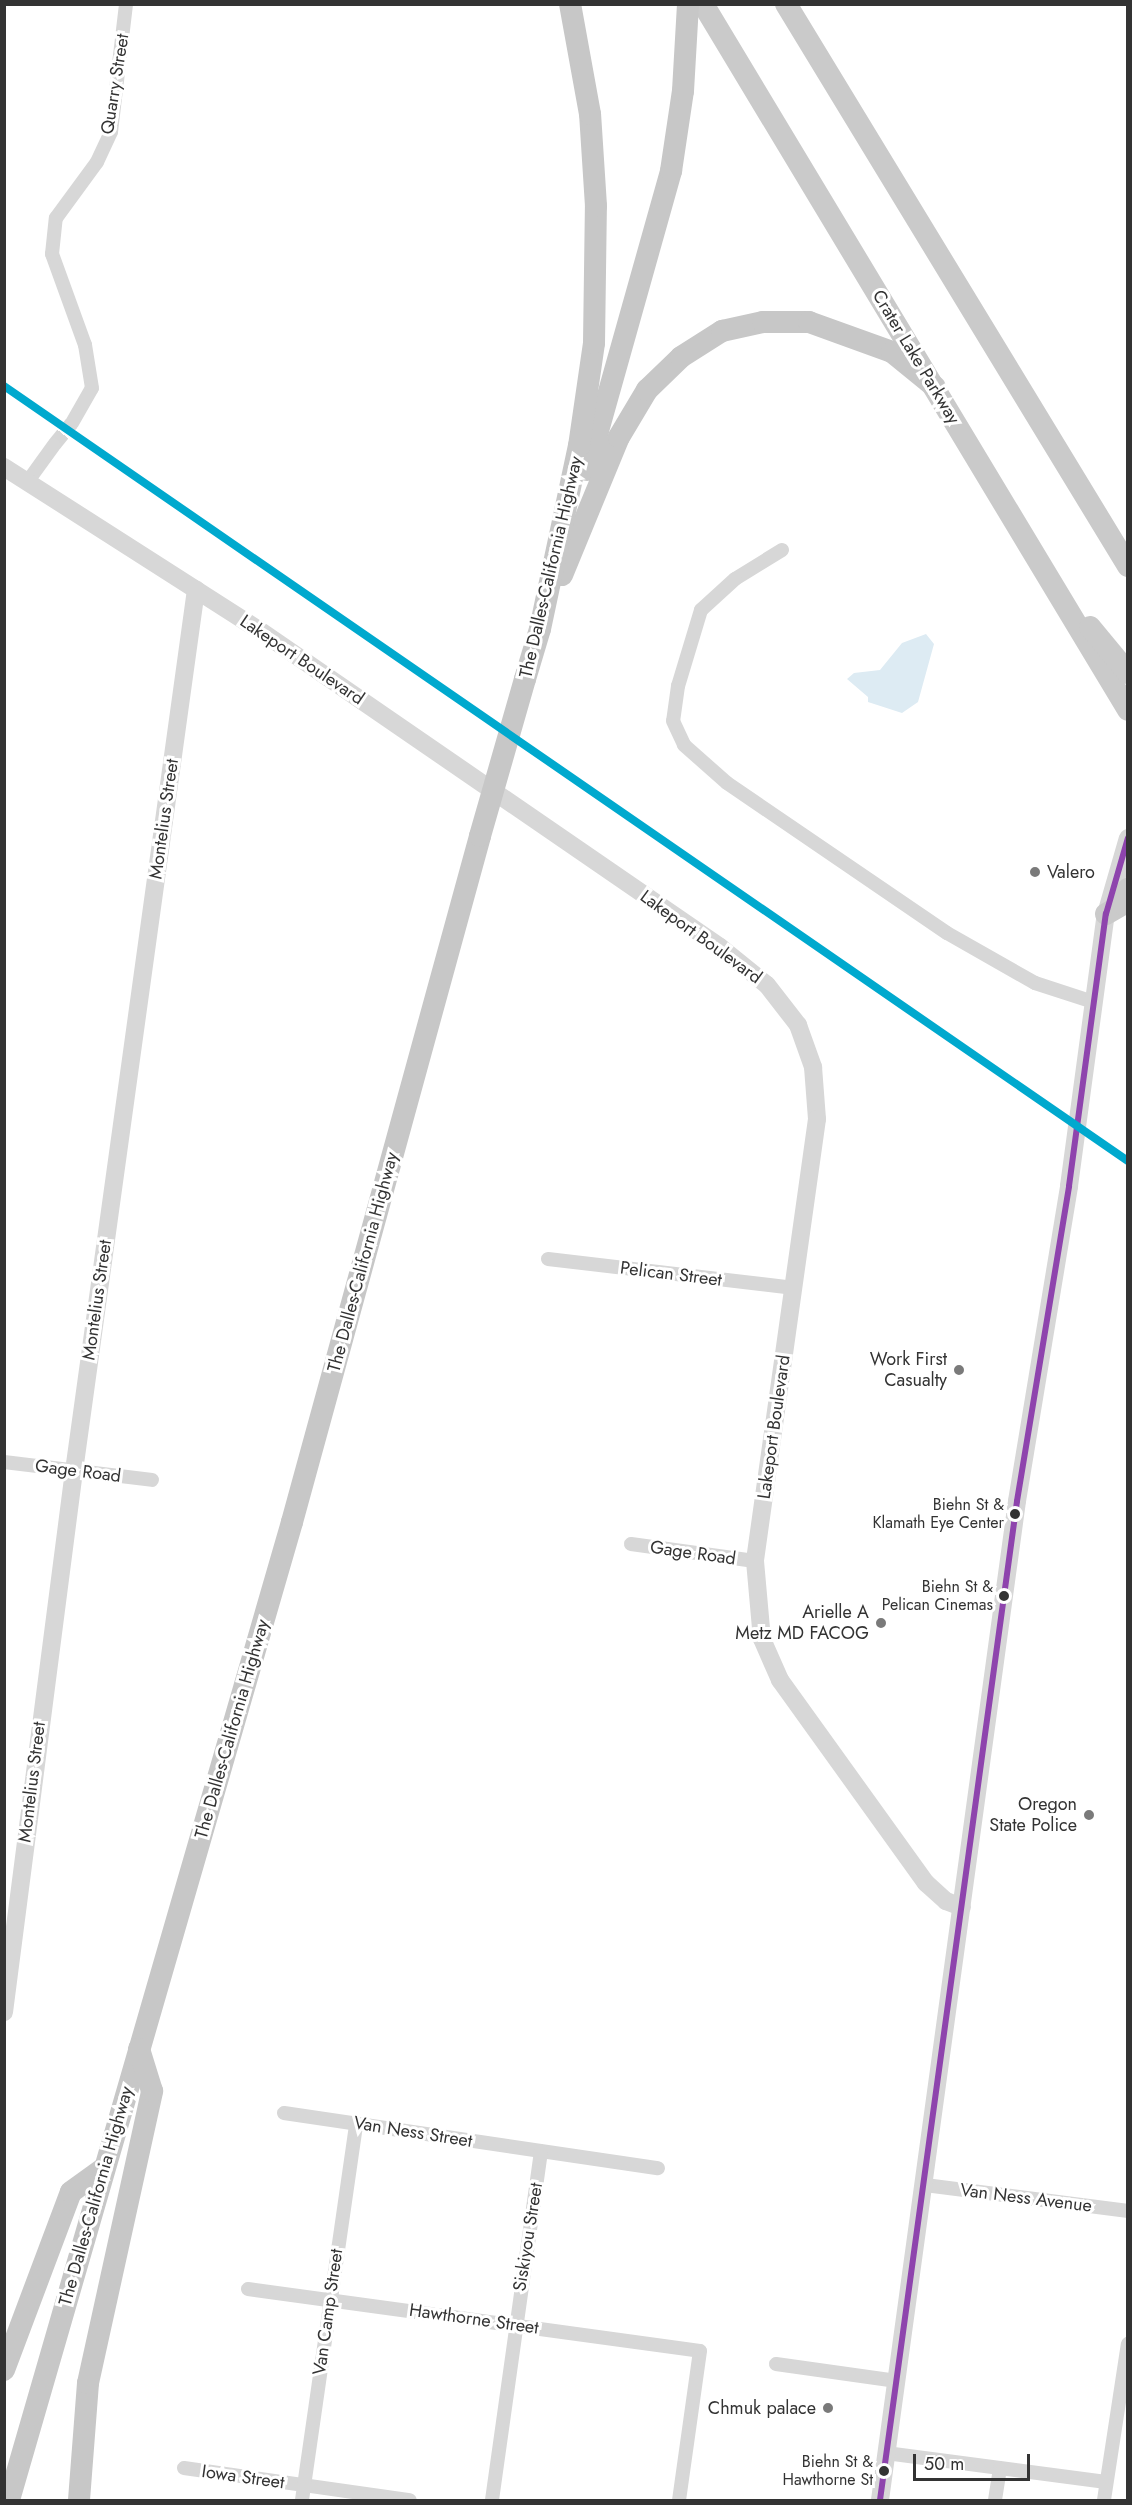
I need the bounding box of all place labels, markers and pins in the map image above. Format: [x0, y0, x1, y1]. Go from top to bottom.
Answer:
place label: Valero [1047, 861, 1095, 883]
marker: Valero [1028, 865, 1042, 879]
place label: Work First Casualty [870, 1349, 947, 1392]
marker: Work First Casualty [952, 1363, 966, 1377]
place label: Biehn St & Klamath Eye Center [873, 1495, 1004, 1533]
marker: Biehn St & Klamath Eye Center [1009, 1508, 1021, 1520]
place label: Biehn St & Pelican Cinemas [882, 1577, 993, 1615]
marker: Biehn St & Pelican Cinemas [998, 1590, 1010, 1602]
place label: Arielle A Metz MD FACOG [735, 1602, 869, 1644]
marker: Arielle A Metz MD FACOG [874, 1616, 888, 1630]
place label: Oregon State Police [989, 1794, 1077, 1836]
marker: Oregon State Police [1082, 1808, 1096, 1822]
place label: Chmuk palace [708, 2397, 816, 2419]
marker: Chmuk palace [821, 2401, 835, 2415]
place label: Biehn St & Hawthorne St [783, 2452, 873, 2490]
marker: Biehn St & Hawthorne St [878, 2465, 890, 2477]

